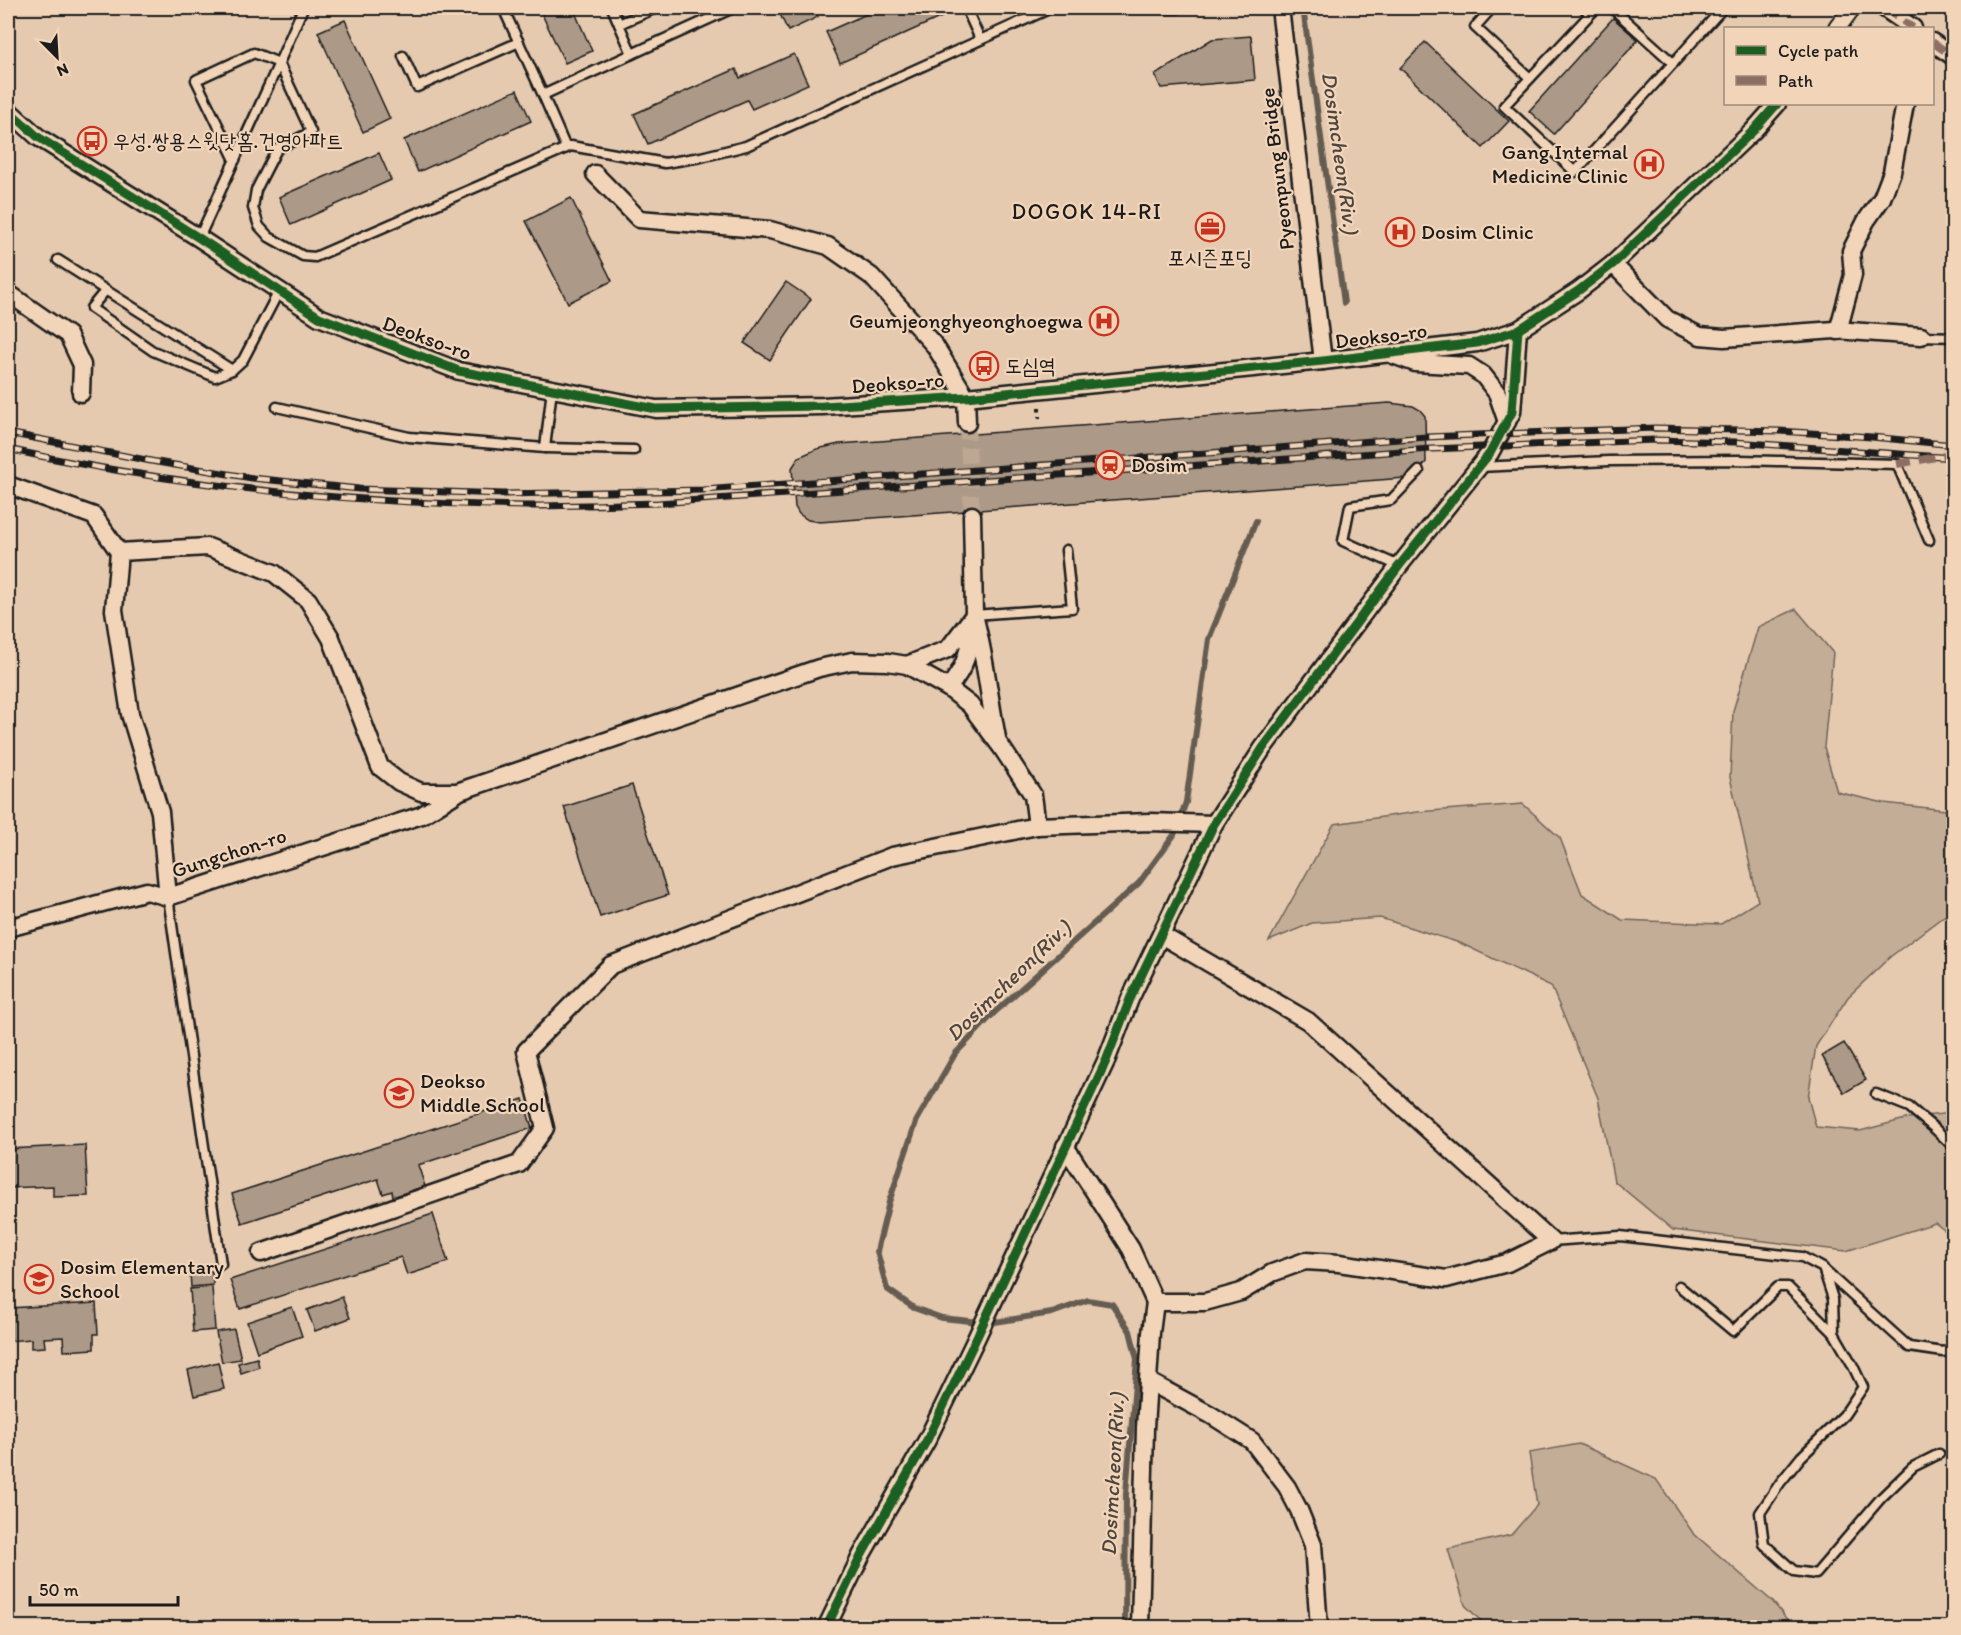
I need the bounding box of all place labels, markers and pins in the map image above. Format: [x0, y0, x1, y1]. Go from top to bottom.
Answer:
bus stop icon: 우성.쌍용스윗닷홈.건영아파트 [76, 125, 108, 157]
place label: 우성.쌍용스윗닷홈.건영아파트 [113, 128, 343, 153]
place label: Gang Internal Medicine Clinic [1492, 139, 1628, 188]
hospital icon: Gang Internal Medicine Clinic [1633, 148, 1665, 180]
office icon: 포시즌포딩 [1194, 211, 1226, 243]
hospital icon: Dosim Clinic [1384, 216, 1416, 248]
place label: Dosim Clinic [1421, 219, 1534, 244]
place label: 포시즌포딩 [1168, 245, 1252, 270]
hospital icon: Geumjeonghyeonghoegwa [1088, 305, 1120, 337]
place label: Geumjeonghyeonghoegwa [849, 308, 1083, 333]
bus stop icon: 도심역 [968, 350, 1000, 382]
place label: 도심역 [1005, 353, 1056, 378]
station icon: Dosim [1094, 449, 1126, 481]
place label: Dosim [1131, 452, 1187, 477]
place label: Deokso Middle School [420, 1068, 545, 1117]
school or university icon: Deokso Middle School [383, 1077, 415, 1109]
place label: Dosim Elementary School [60, 1254, 224, 1303]
school or university icon: Dosim Elementary School [23, 1263, 55, 1295]

